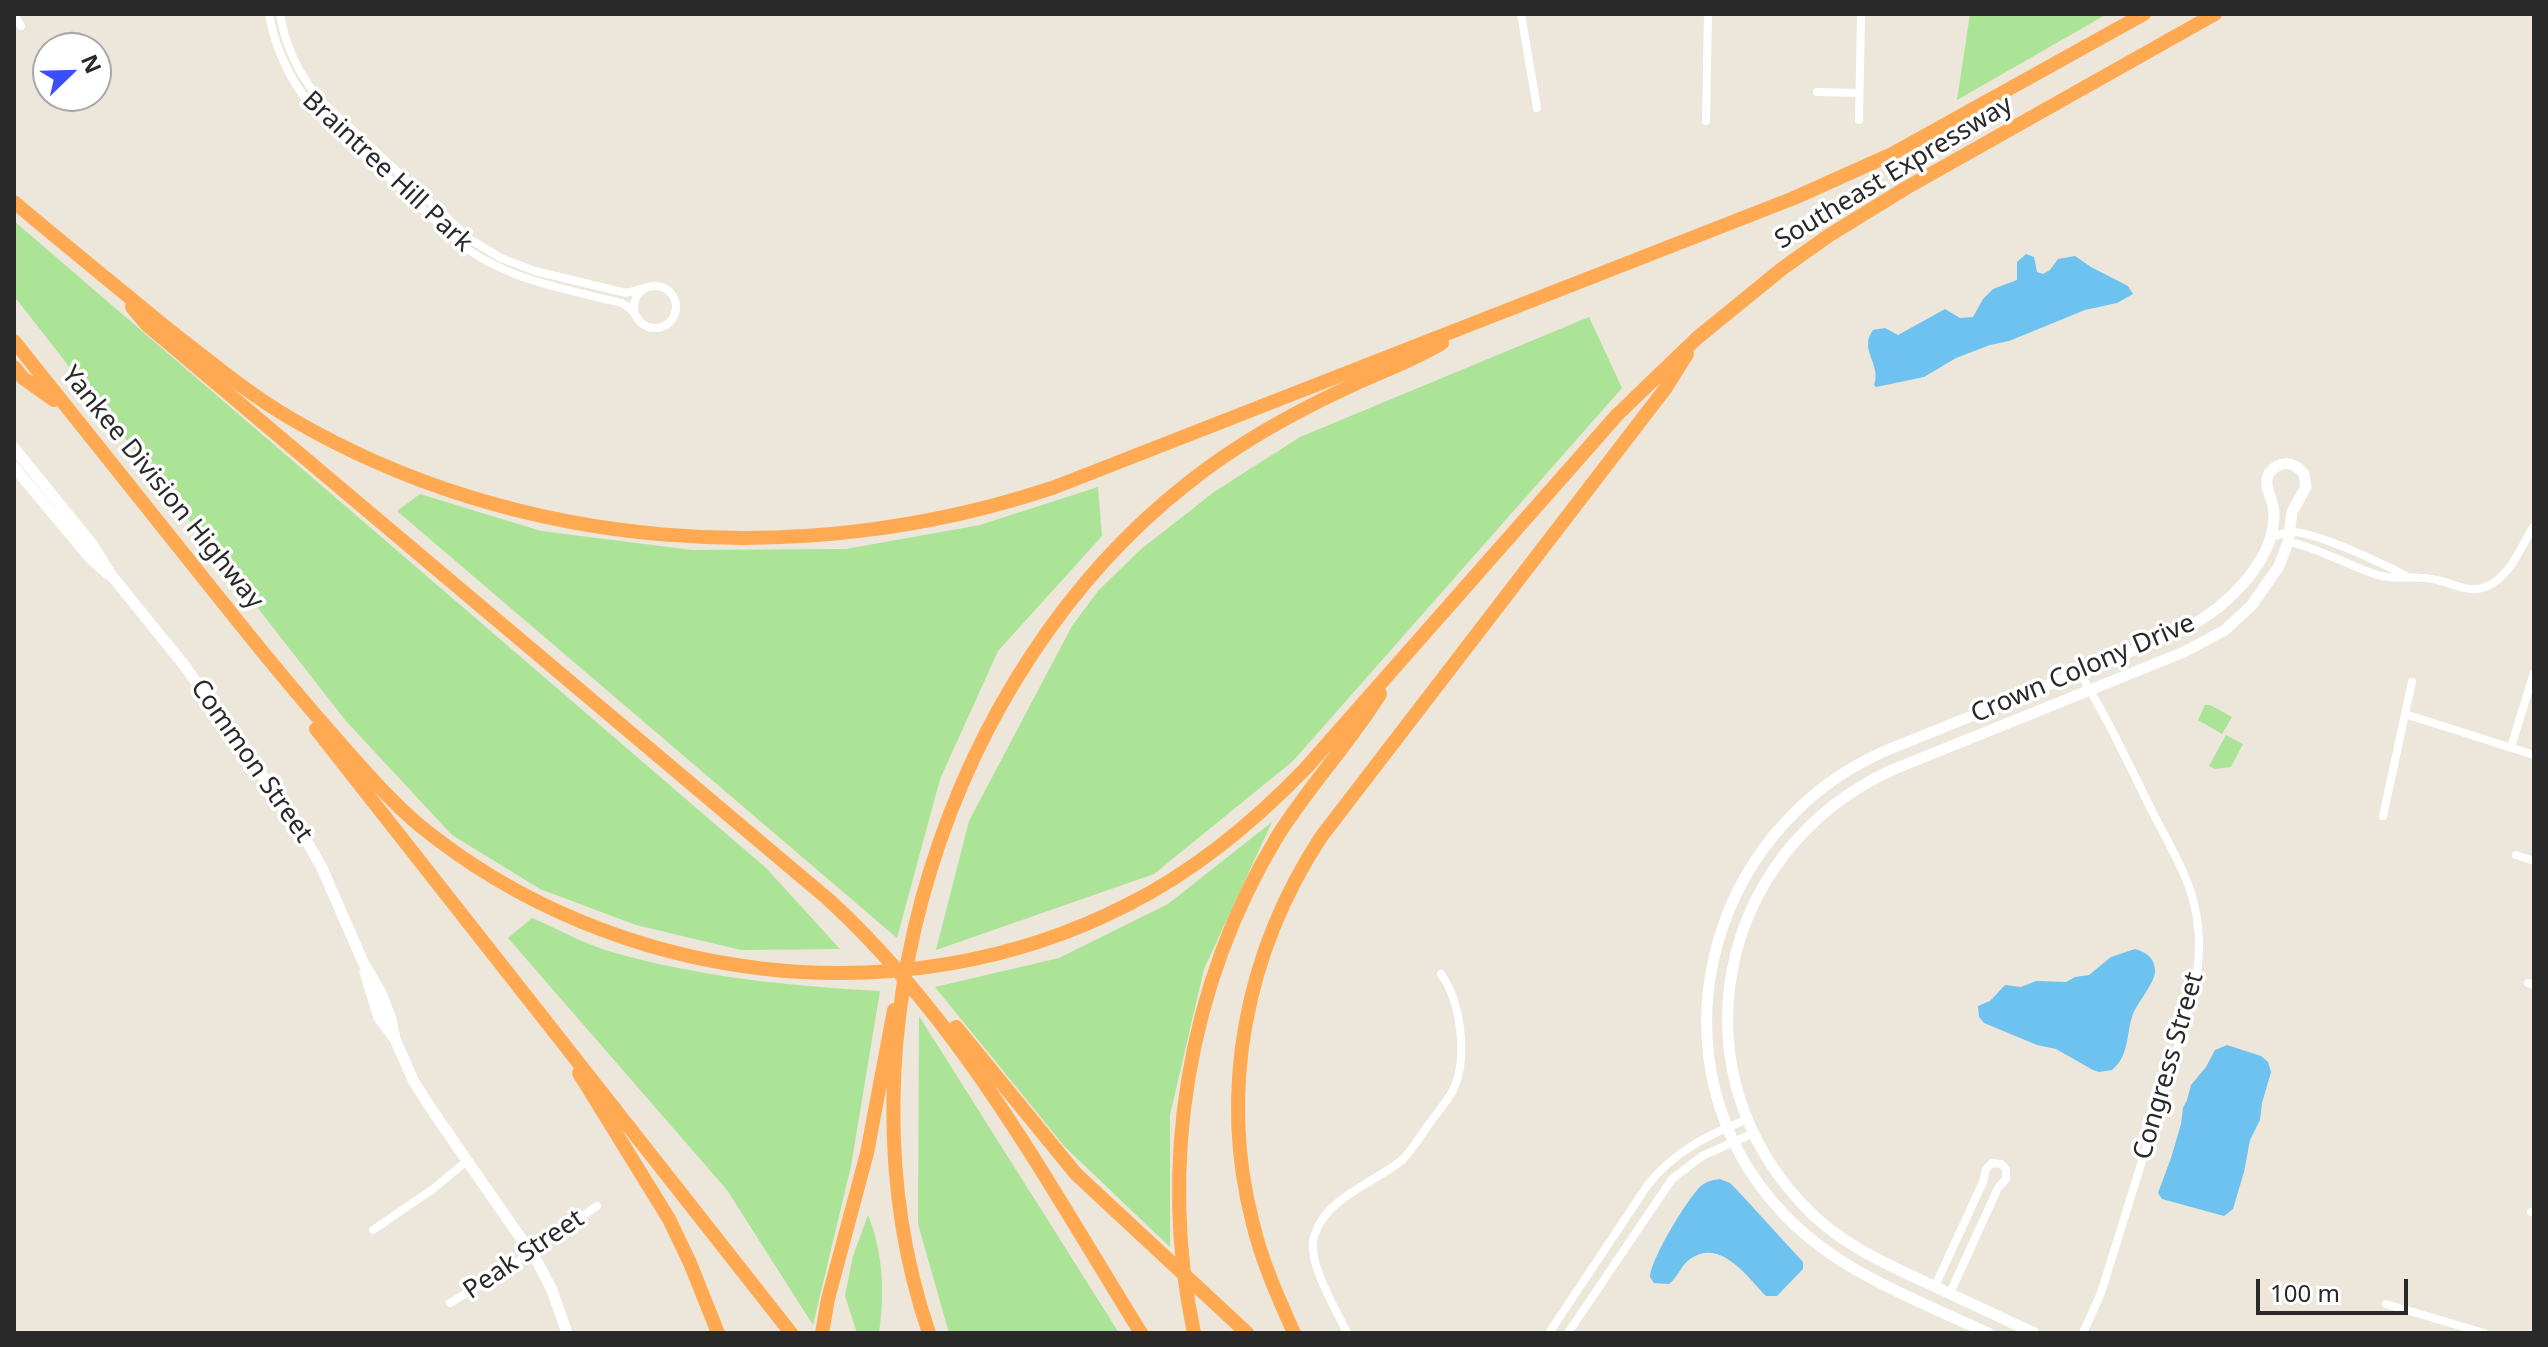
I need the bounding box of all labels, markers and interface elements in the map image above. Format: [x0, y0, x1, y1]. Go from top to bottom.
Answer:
north arrow [32, 32, 112, 112]
text: N [75, 49, 110, 77]
street label: Braintree Hill Park [295, 85, 479, 259]
street label: Southeast Expressway [1770, 90, 2018, 256]
street label: Yankee Division Highway [54, 360, 270, 616]
street label: Crown Colony Drive [1966, 608, 2200, 730]
street label: Common Street [183, 673, 319, 849]
street label: Congress Street [2127, 969, 2211, 1163]
street label: Peak Street [458, 1203, 590, 1307]
scale bar [2260, 1263, 2412, 1313]
text: 100 m [2270, 1276, 2340, 1309]

